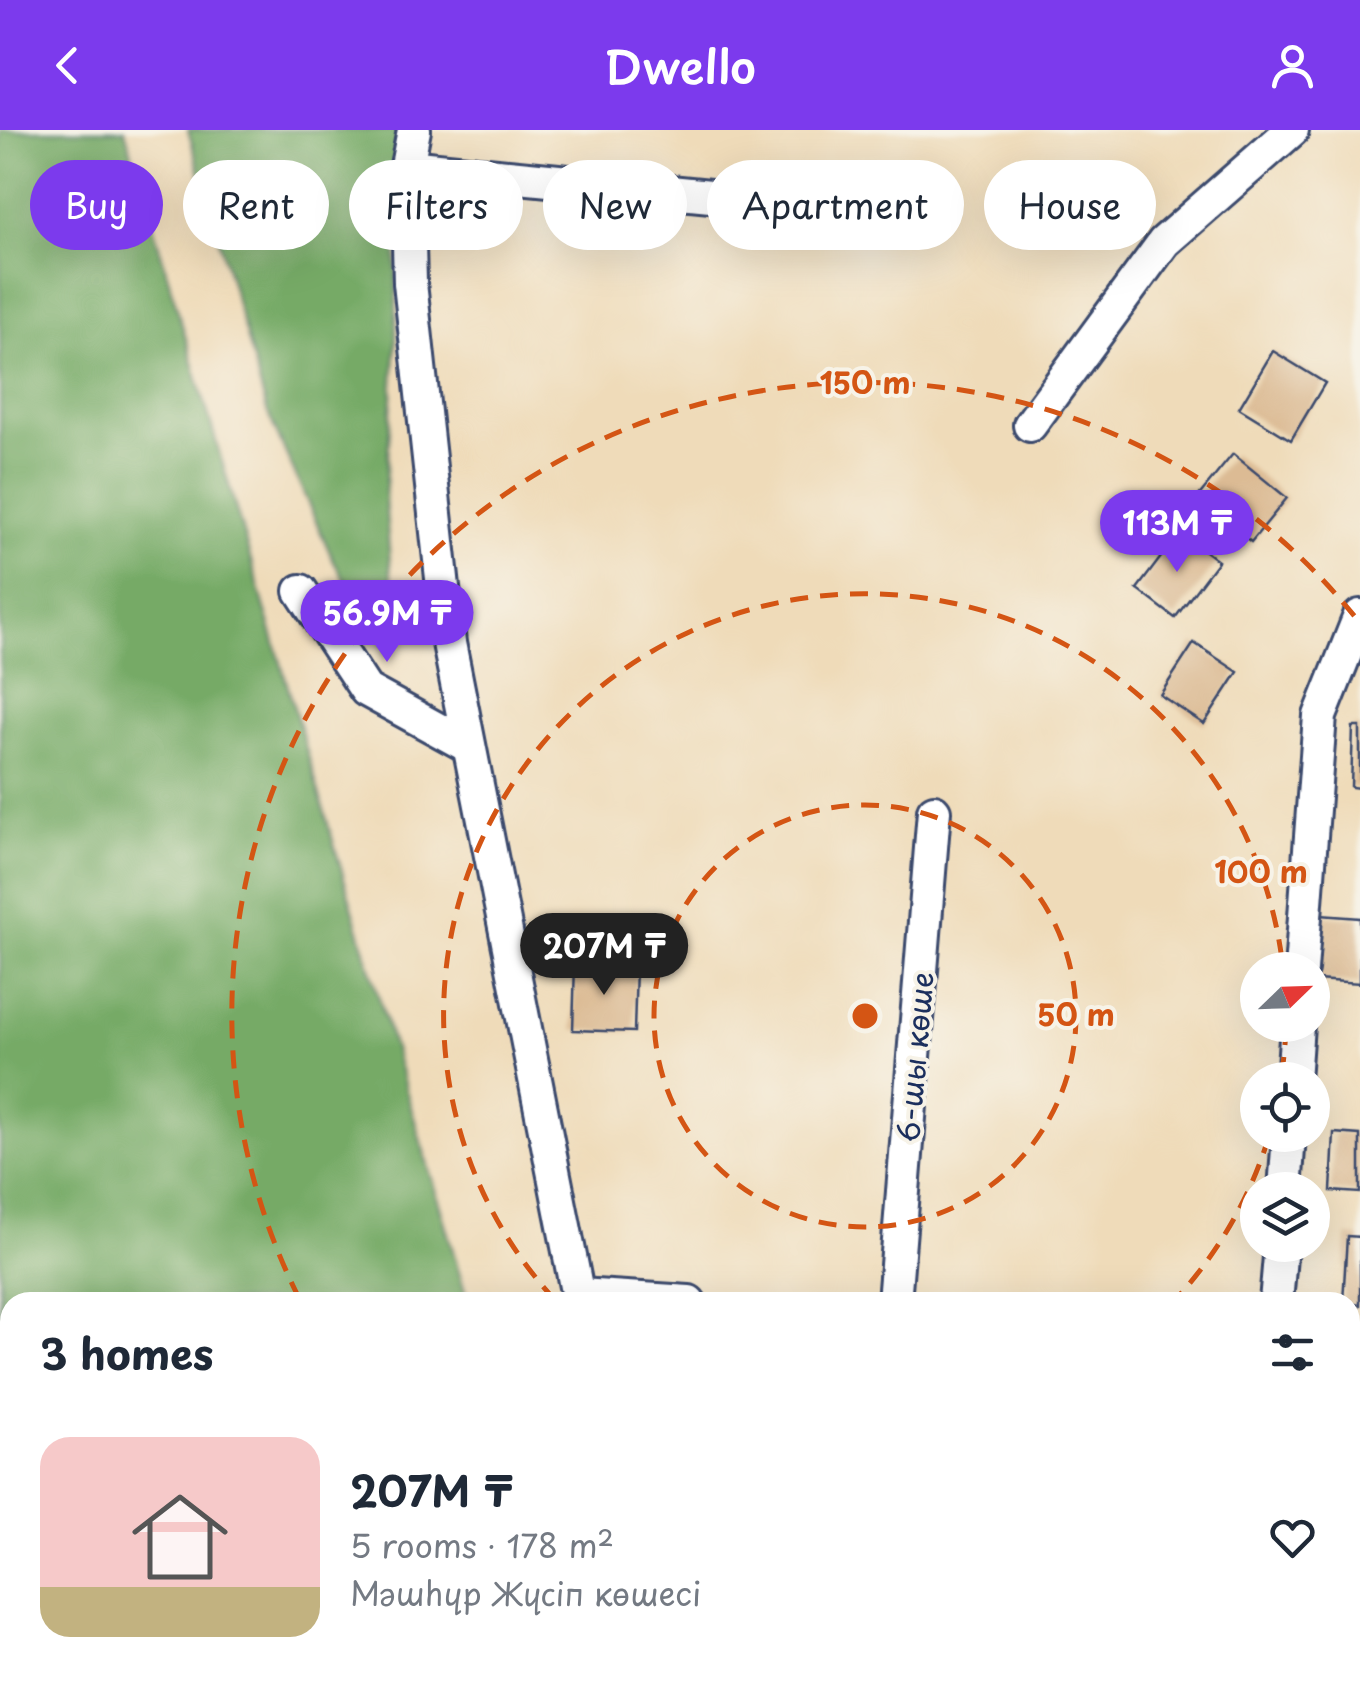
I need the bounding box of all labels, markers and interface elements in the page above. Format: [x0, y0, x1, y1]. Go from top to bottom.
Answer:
text: Dwello [604, 31, 756, 99]
icon: back [40, 38, 95, 93]
icon: person [1265, 38, 1320, 93]
chip: Buy [30, 160, 163, 250]
chip: Rent [183, 160, 329, 250]
chip: Filters [349, 160, 523, 250]
chip: New [543, 160, 687, 250]
chip: Apartment [707, 160, 964, 250]
chip: House [984, 160, 1156, 250]
text: 150 m [820, 359, 910, 404]
pin: 113M ₸ [1096, 490, 1258, 575]
text: 113M ₸ [1122, 498, 1232, 546]
pin: 56.9M ₸ [295, 580, 479, 665]
text: 56.9M ₸ [323, 588, 452, 636]
text: 100 m [1214, 848, 1308, 893]
pin: 207M ₸ [523, 913, 685, 998]
text: 207M ₸ [542, 921, 666, 969]
north arrow [1240, 952, 1330, 1042]
map controls [1240, 952, 1330, 1262]
street label: 6-шы көше [884, 970, 944, 1144]
text: 50 m [1037, 991, 1115, 1036]
centre of rings [847, 998, 883, 1034]
button: locate [1240, 1062, 1330, 1152]
button: layers [1240, 1172, 1330, 1262]
text: 3 homes [40, 1321, 213, 1384]
icon: filters [1265, 1325, 1320, 1380]
text: 207M ₸ [350, 1458, 512, 1521]
icon: home [120, 1477, 240, 1597]
icon: heart [1265, 1510, 1320, 1565]
text: 5 rooms · 178 m² [350, 1521, 614, 1569]
text: Мәшhүр Жүсіп көшесі [350, 1569, 701, 1617]

